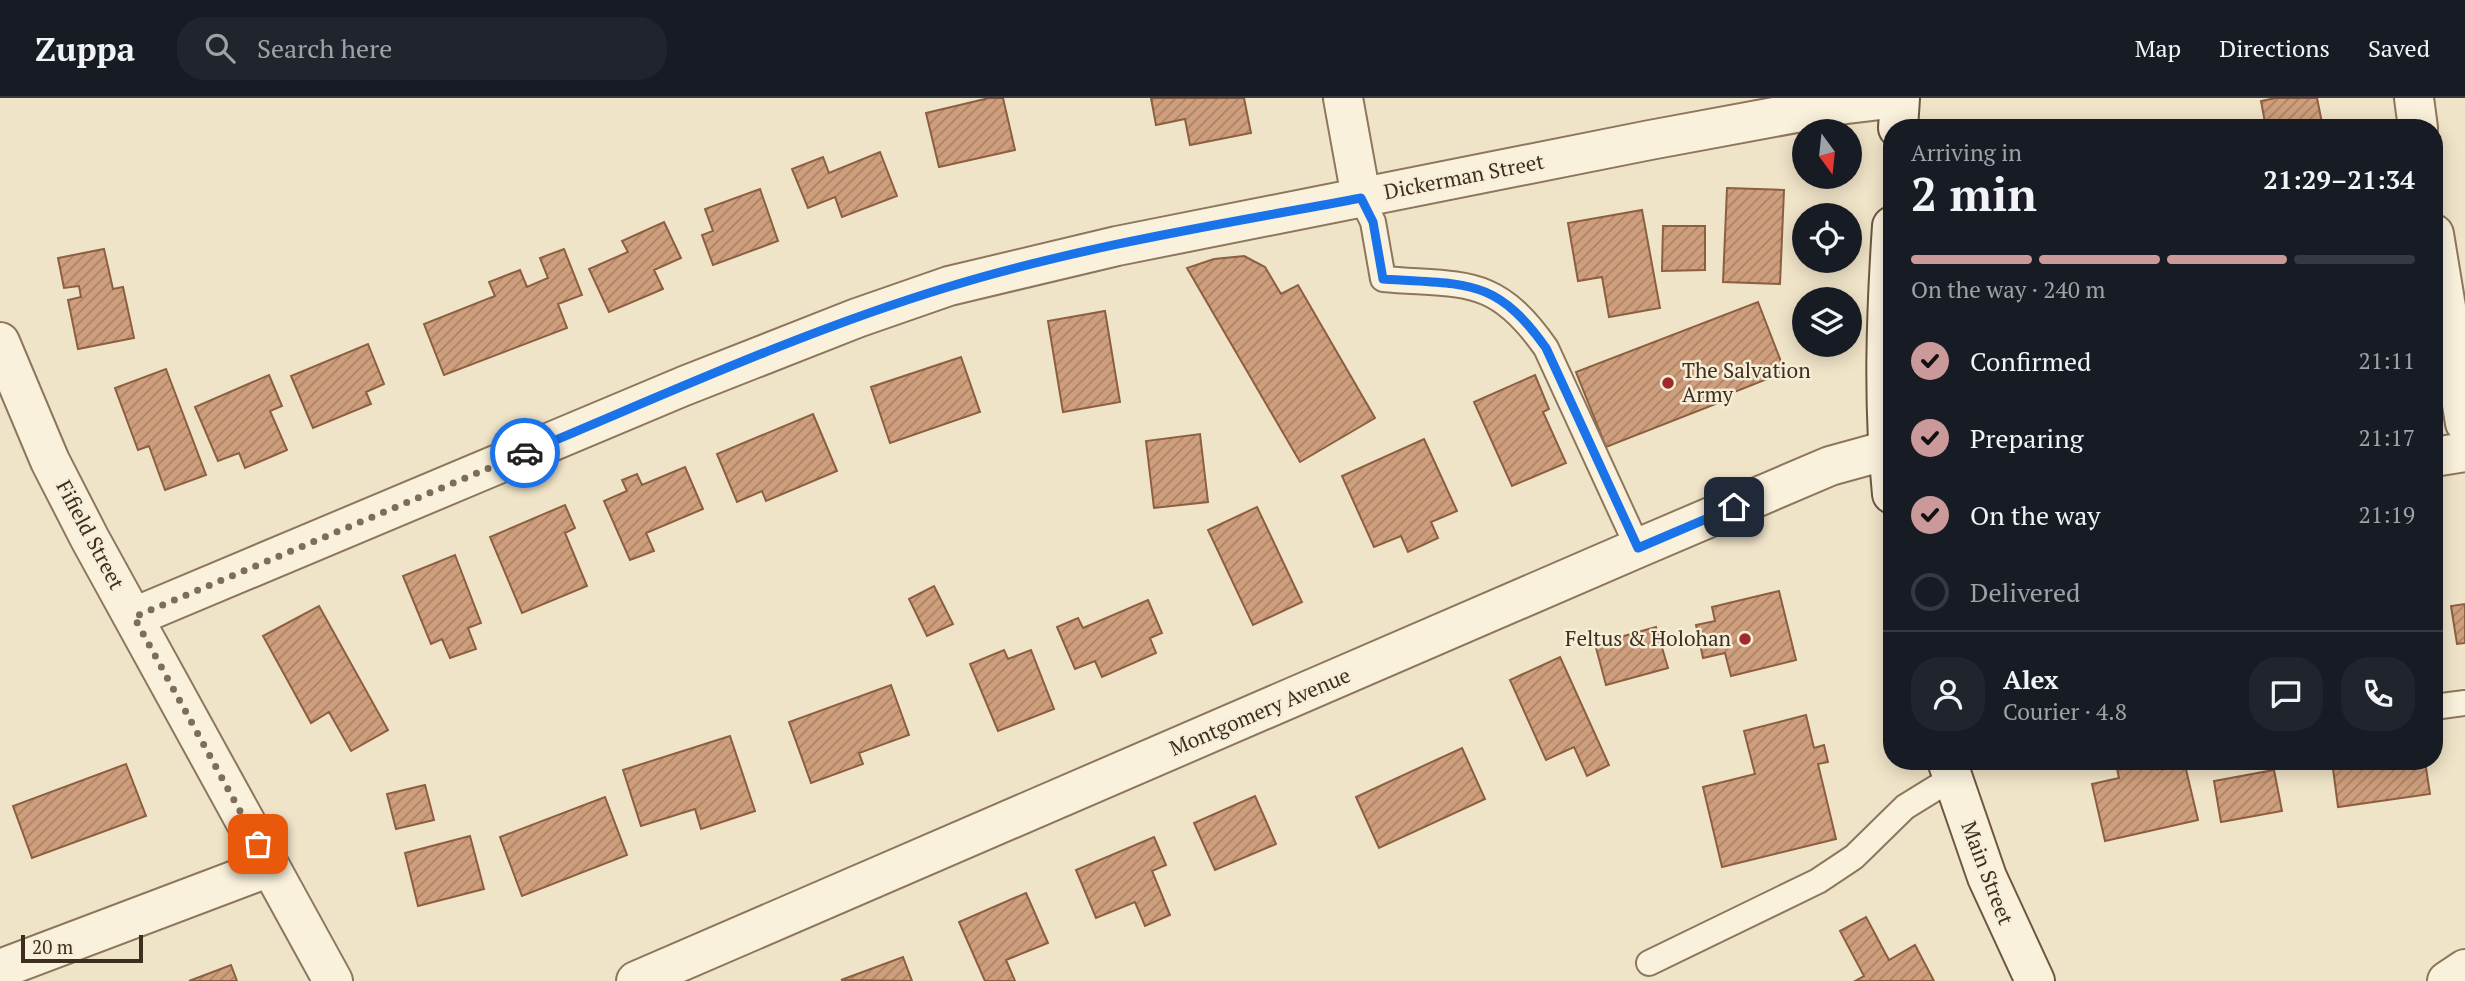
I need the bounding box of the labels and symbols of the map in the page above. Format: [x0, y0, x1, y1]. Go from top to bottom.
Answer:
north arrow [1792, 119, 1862, 189]
street label: Dickerman Street [1381, 147, 1546, 205]
place label: The Salvation Army [1682, 356, 1811, 408]
marker: The Salvation Army [1660, 375, 1676, 391]
courier [490, 418, 560, 488]
street label: Fifield Street [50, 475, 132, 594]
pin [1704, 477, 1764, 537]
place label: Feltus & Holohan [1565, 624, 1732, 652]
marker: Feltus & Holohan [1737, 631, 1753, 647]
street label: Montgomery Avenue [1165, 660, 1354, 762]
pin [228, 814, 288, 874]
street label: Main Street [1955, 817, 2021, 929]
scale bar [21, 932, 144, 964]

